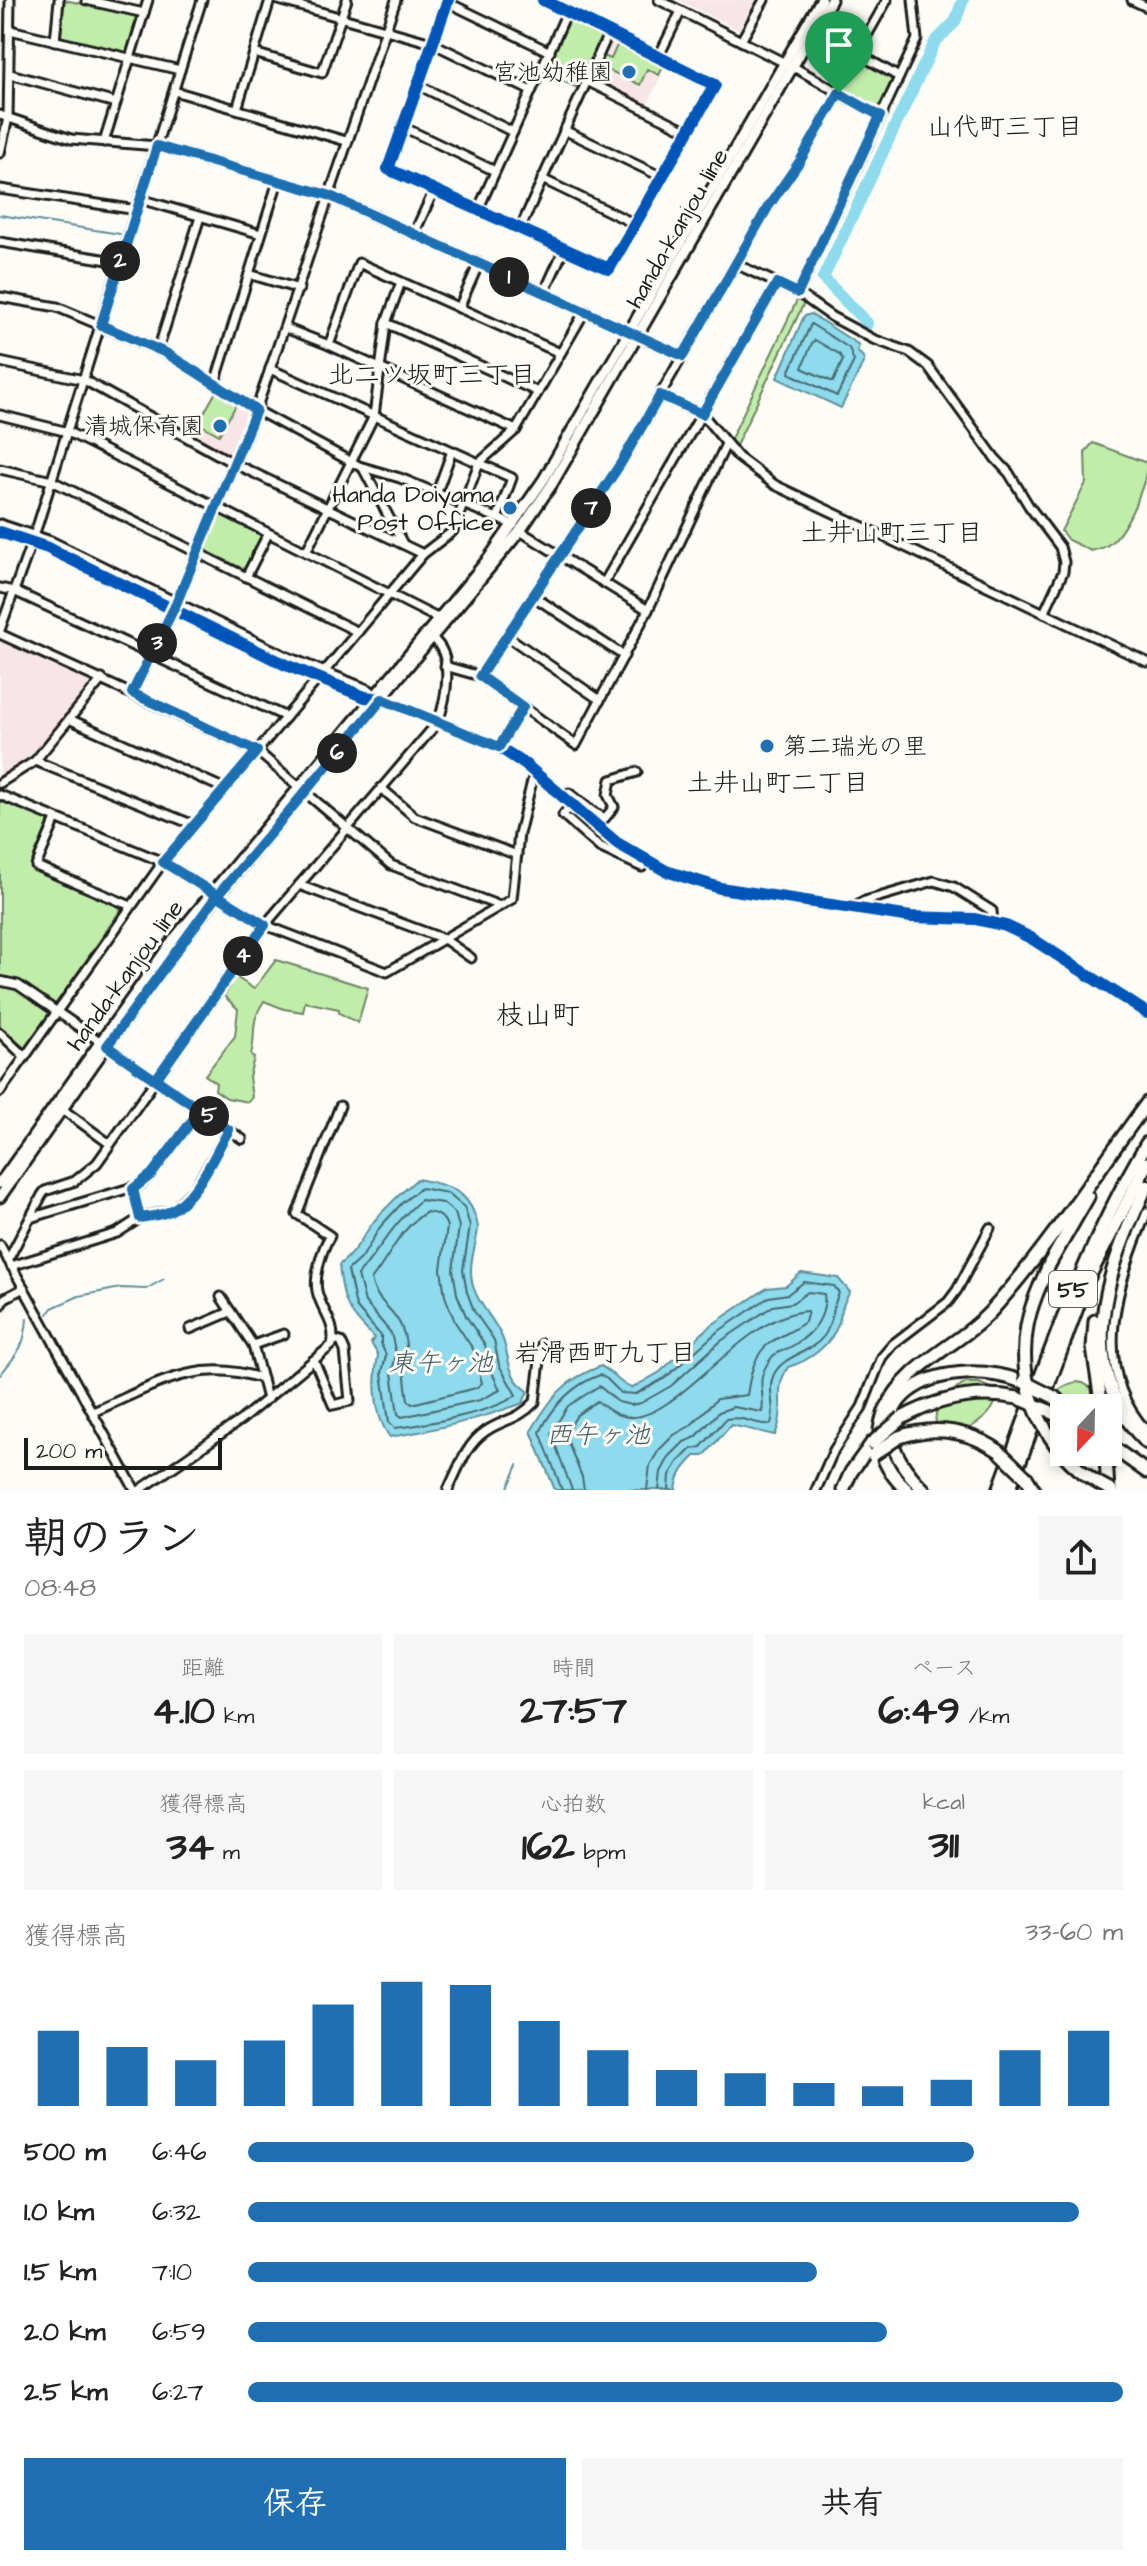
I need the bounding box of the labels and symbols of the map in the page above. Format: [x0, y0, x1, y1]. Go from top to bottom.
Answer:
pin [805, 11, 873, 93]
place label: 宮池幼稚園 [493, 56, 613, 90]
marker: 宮池幼稚園 [620, 63, 638, 81]
district label: 山代町三丁目 [927, 109, 1083, 145]
street label: handa-kanjou line [618, 142, 737, 314]
pin: 2 [100, 241, 140, 281]
pin: 1 [489, 257, 529, 297]
district label: 北二ツ坂町三丁目 [328, 357, 536, 393]
place label: 清城保育園 [84, 410, 204, 444]
marker: 清城保育園 [211, 417, 229, 435]
place label: Handa Doiyama Post Office [332, 478, 494, 540]
pin: 7 [571, 488, 611, 528]
marker: Handa Doiyama Post Office [501, 499, 519, 517]
district label: 土井山町三丁目 [801, 515, 983, 551]
pin: 3 [137, 623, 177, 663]
place label: 第二瑞光の里 [783, 730, 927, 764]
pin: 6 [317, 733, 357, 773]
marker: 第二瑞光の里 [758, 737, 776, 755]
district label: 土井山町二丁目 [687, 765, 869, 801]
street label: handa-kanjou line [59, 893, 192, 1058]
pin: 4 [223, 936, 263, 976]
district label: 枝山町 [496, 996, 580, 1035]
pin: 5 [189, 1096, 229, 1136]
road number: 55 [1049, 1271, 1097, 1307]
district label: 岩滑西町九丁目 [514, 1335, 696, 1371]
water label: 東午ヶ池 [389, 1345, 494, 1381]
north arrow [1050, 1394, 1122, 1466]
water label: 西午ヶ池 [546, 1417, 651, 1453]
scale bar [24, 1434, 222, 1470]

